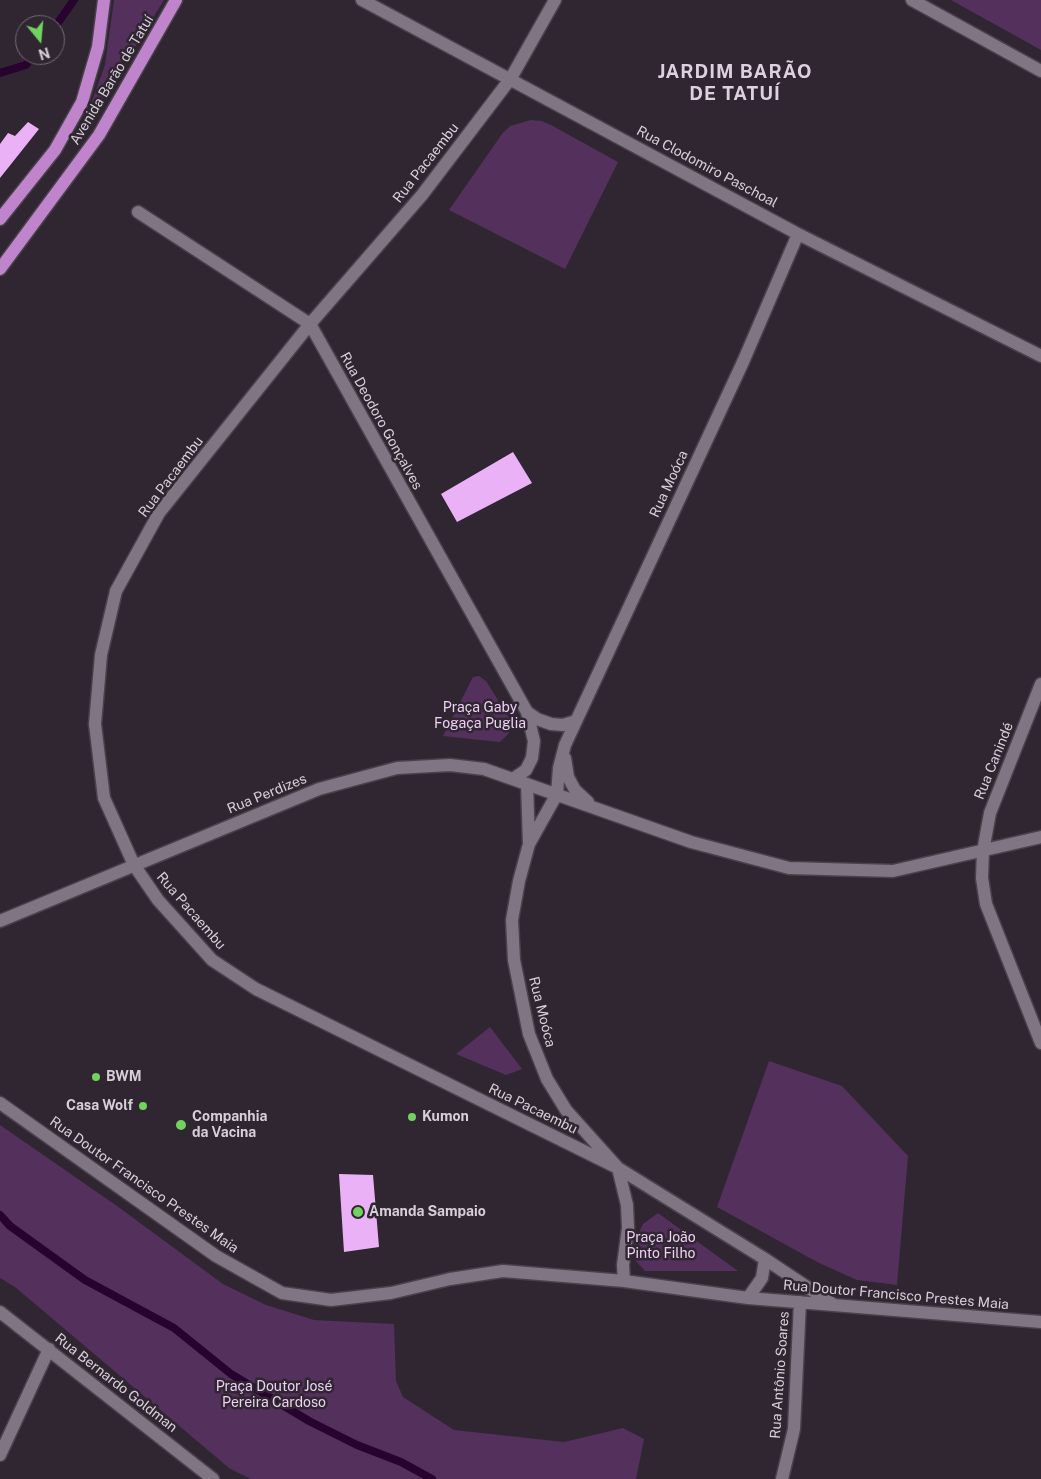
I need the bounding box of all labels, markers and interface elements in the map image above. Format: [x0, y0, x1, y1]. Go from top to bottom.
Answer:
street label: Avenida Barão de Tatuí [67, 12, 157, 148]
north arrow [15, 15, 65, 65]
text: N [37, 44, 52, 63]
district label: JARDIM BARÃO DE TATUÍ [656, 61, 814, 105]
street label: Rua Pacaembu [390, 120, 462, 206]
street label: Rua Clodomiro Paschoal [633, 123, 781, 211]
street label: Rua Deodoro Gonçalves [336, 349, 426, 493]
street label: Rua Pacaembu [135, 433, 207, 521]
street label: Rua Moóca [646, 448, 692, 520]
park label: Praça Gaby Fogaça Puglia [434, 700, 526, 732]
street label: Rua Canindé [971, 720, 1017, 802]
street label: Rua Perdizes [225, 770, 309, 818]
street label: Rua Pacaembu [153, 869, 229, 953]
street label: Rua Moóca [525, 975, 559, 1049]
place label: BWM [106, 1069, 142, 1085]
marker: BWM [90, 1071, 102, 1083]
street label: Rua Pacaembu [486, 1080, 580, 1138]
place label: Casa Wolf [66, 1098, 133, 1114]
marker: Casa Wolf [137, 1100, 149, 1112]
place label: Companhia da Vacina [192, 1109, 267, 1142]
place label: Kumon [422, 1109, 469, 1125]
marker: Kumon [406, 1111, 418, 1123]
street label: Rua Doutor Francisco Prestes Maia [46, 1113, 242, 1257]
marker: Companhia da Vacina [174, 1118, 188, 1132]
place label: Amanda Sampaio [369, 1204, 486, 1220]
marker: Amanda Sampaio [351, 1205, 365, 1219]
park label: Praça João Pinto Filho [626, 1230, 696, 1262]
street label: Rua Doutor Francisco Prestes Maia [782, 1277, 1010, 1313]
street label: Rua Antônio Soares [767, 1311, 793, 1439]
street label: Rua Bernardo Goldman [51, 1330, 181, 1436]
park label: Praça Doutor José Pereira Cardoso [216, 1379, 332, 1411]

